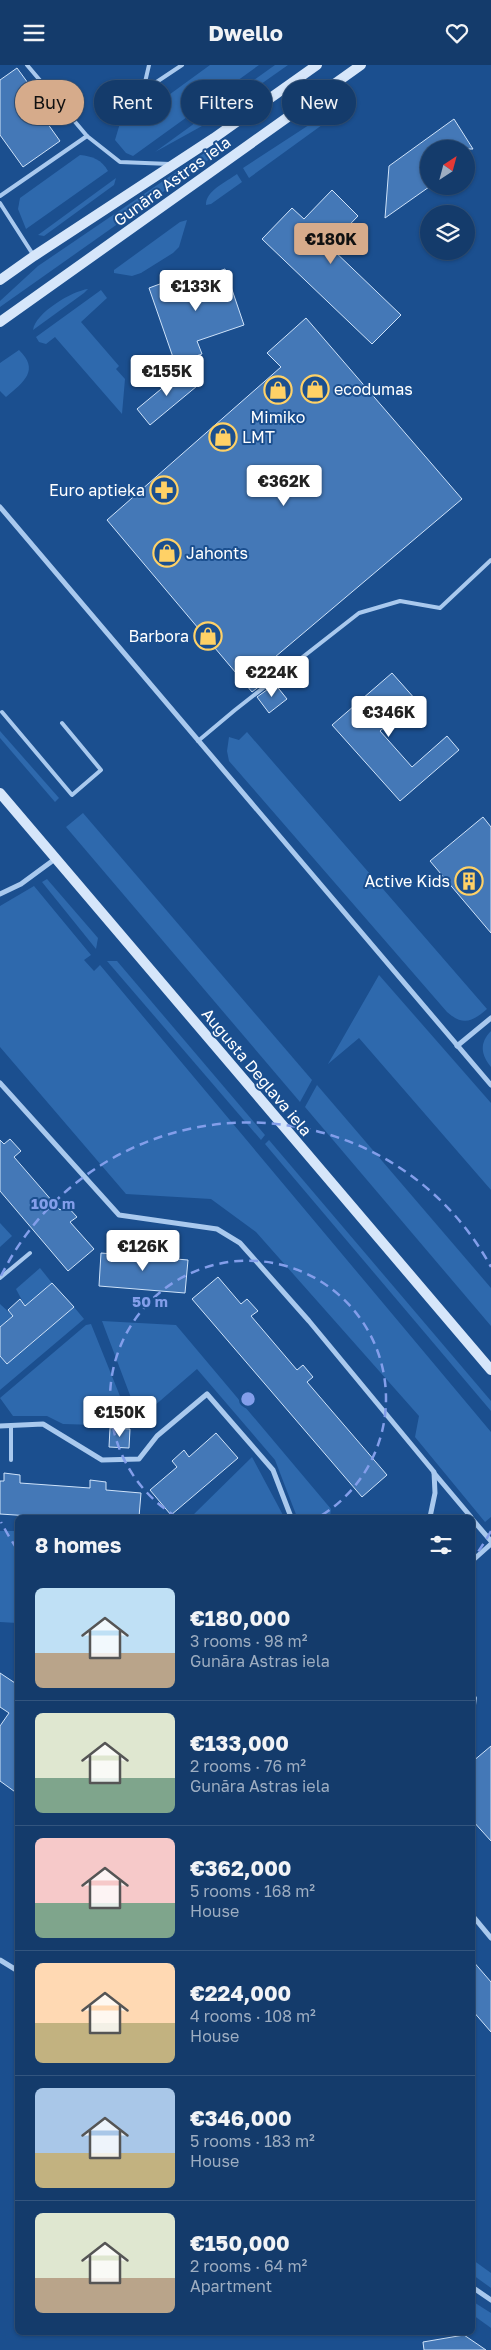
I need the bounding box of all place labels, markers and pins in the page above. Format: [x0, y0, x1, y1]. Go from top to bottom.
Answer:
pin: €180K [296, 223, 366, 265]
pin: €133K [161, 269, 231, 312]
pin: €155K [132, 355, 202, 397]
shop icon: ecodumas [300, 374, 330, 404]
shop icon: Mimiko [263, 375, 293, 405]
place label: ecodumas [334, 379, 413, 399]
place label: Mimiko [251, 407, 305, 427]
shop icon: LMT [208, 422, 238, 452]
place label: LMT [242, 427, 275, 447]
pin: €362K [249, 465, 319, 507]
pharmacy icon: Euro aptieka [149, 475, 179, 505]
place label: Euro aptieka [49, 480, 145, 500]
shop icon: Jahonts [152, 538, 182, 568]
place label: Jahonts [186, 543, 248, 563]
shop icon: Barbora [193, 621, 223, 651]
place label: Barbora [128, 626, 189, 646]
pin: €224K [237, 655, 307, 698]
pin: €346K [354, 695, 424, 738]
building icon: Active Kids [454, 866, 484, 896]
place label: Active Kids [364, 871, 450, 891]
pin: €126K [108, 1229, 178, 1272]
centre of rings [239, 1390, 257, 1408]
pin: €150K [85, 1395, 155, 1438]

